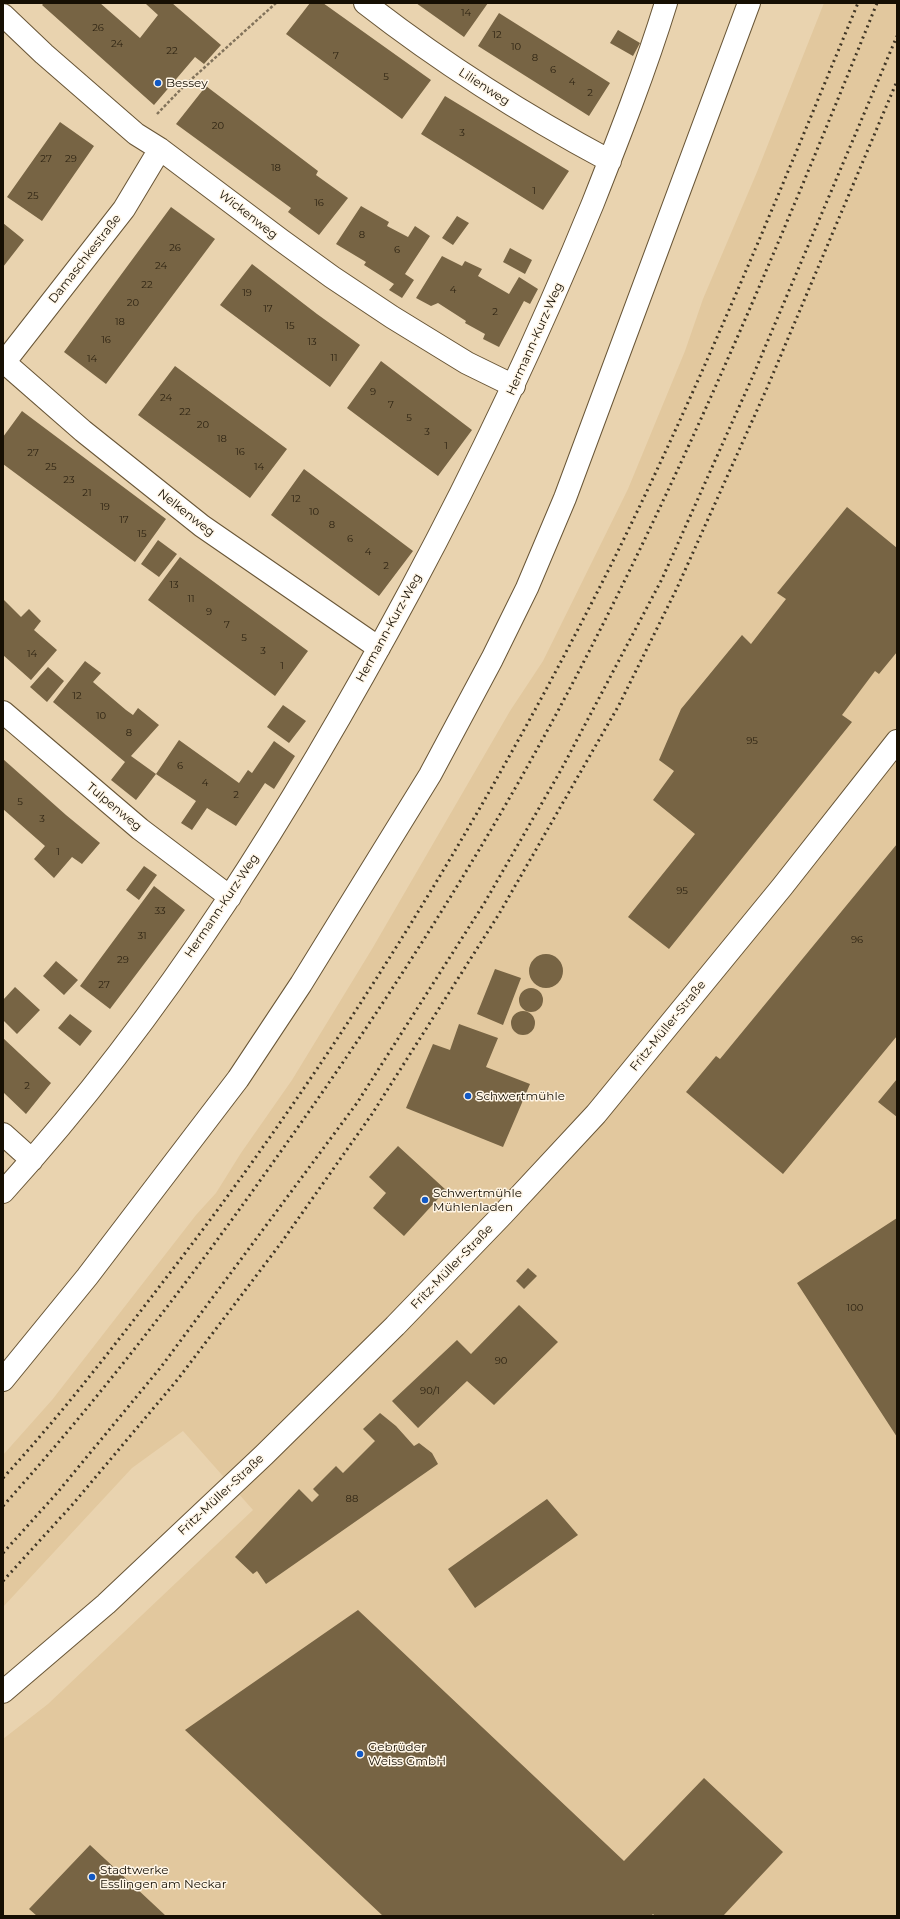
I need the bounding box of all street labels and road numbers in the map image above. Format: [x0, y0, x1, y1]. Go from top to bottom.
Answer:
street label: Lilienweg [456, 65, 512, 109]
street label: Wickenweg [216, 187, 280, 243]
street label: Damaschkestraße [46, 212, 124, 306]
street label: Hermann-Kurz-Weg [504, 280, 566, 398]
street label: Nelkenweg [155, 486, 217, 540]
street label: Hermann-Kurz-Weg [353, 571, 425, 685]
street label: Tulpenweg [84, 780, 144, 834]
street label: Hermann-Kurz-Weg [182, 851, 262, 961]
street label: Fritz-Müller-Straße [627, 978, 709, 1074]
street label: Fritz-Müller-Straße [408, 1222, 496, 1312]
street label: Fritz-Müller-Straße [175, 1452, 267, 1538]

